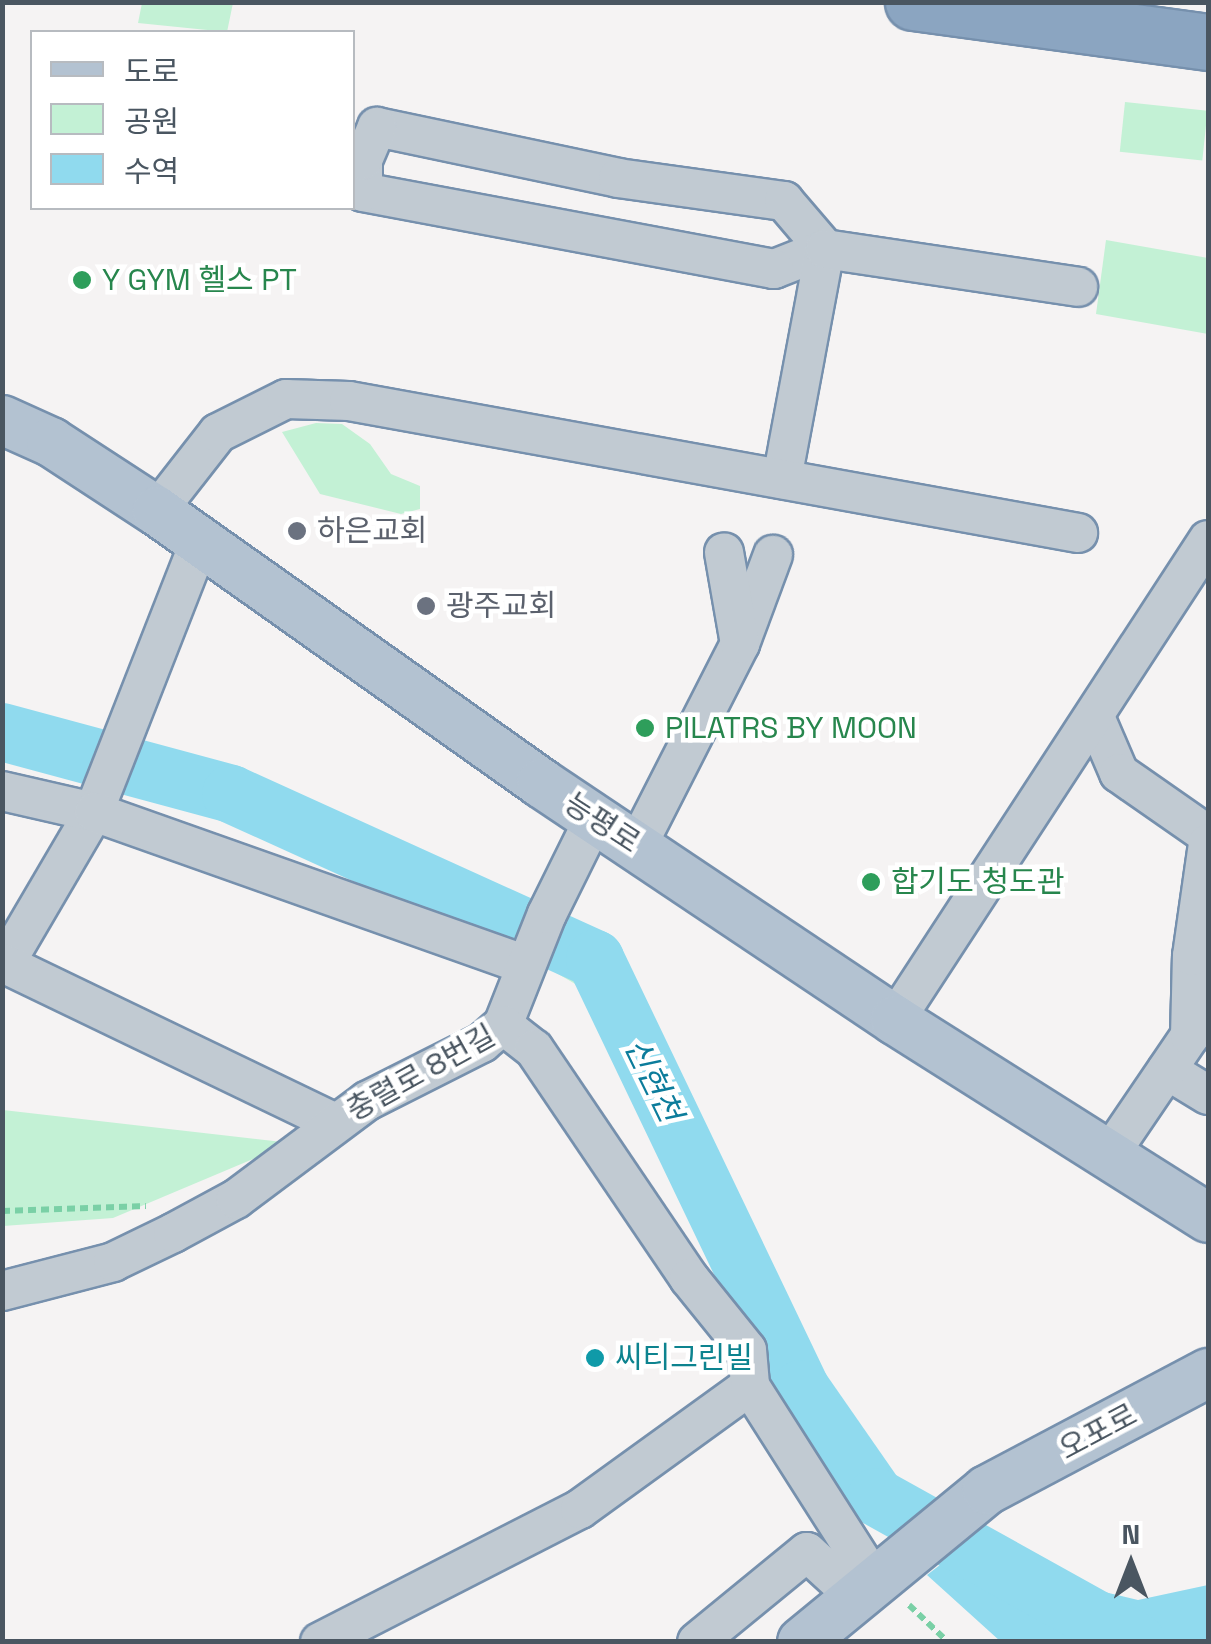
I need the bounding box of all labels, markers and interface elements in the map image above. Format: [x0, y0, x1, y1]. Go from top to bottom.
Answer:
legend [30, 30, 355, 210]
text: 도로 [124, 52, 179, 91]
text: 공원 [124, 102, 179, 141]
text: 수역 [124, 152, 179, 191]
place label: Y GYM 헬스 PT [102, 262, 297, 298]
marker: Y GYM 헬스 PT [71, 269, 93, 291]
place label: 하은교회 [317, 513, 427, 549]
marker: 하은교회 [286, 520, 308, 542]
place label: 광주교회 [446, 588, 556, 624]
marker: 광주교회 [415, 595, 437, 617]
place label: PILATRS BY MOON [665, 710, 917, 746]
marker: PILATRS BY MOON [634, 717, 656, 739]
street label: 능평로 [557, 785, 647, 861]
place label: 합기도 청도관 [891, 864, 1064, 900]
marker: 합기도 청도관 [860, 871, 882, 893]
street label: 충렬로 8번길 [340, 1017, 502, 1129]
water label: 신현천 [616, 1032, 690, 1128]
place label: 씨티그린빌 [615, 1340, 753, 1376]
marker: 씨티그린빌 [584, 1347, 606, 1369]
street label: 오포로 [1053, 1397, 1143, 1467]
north arrow [1081, 1514, 1181, 1614]
text: N [1122, 1516, 1140, 1552]

